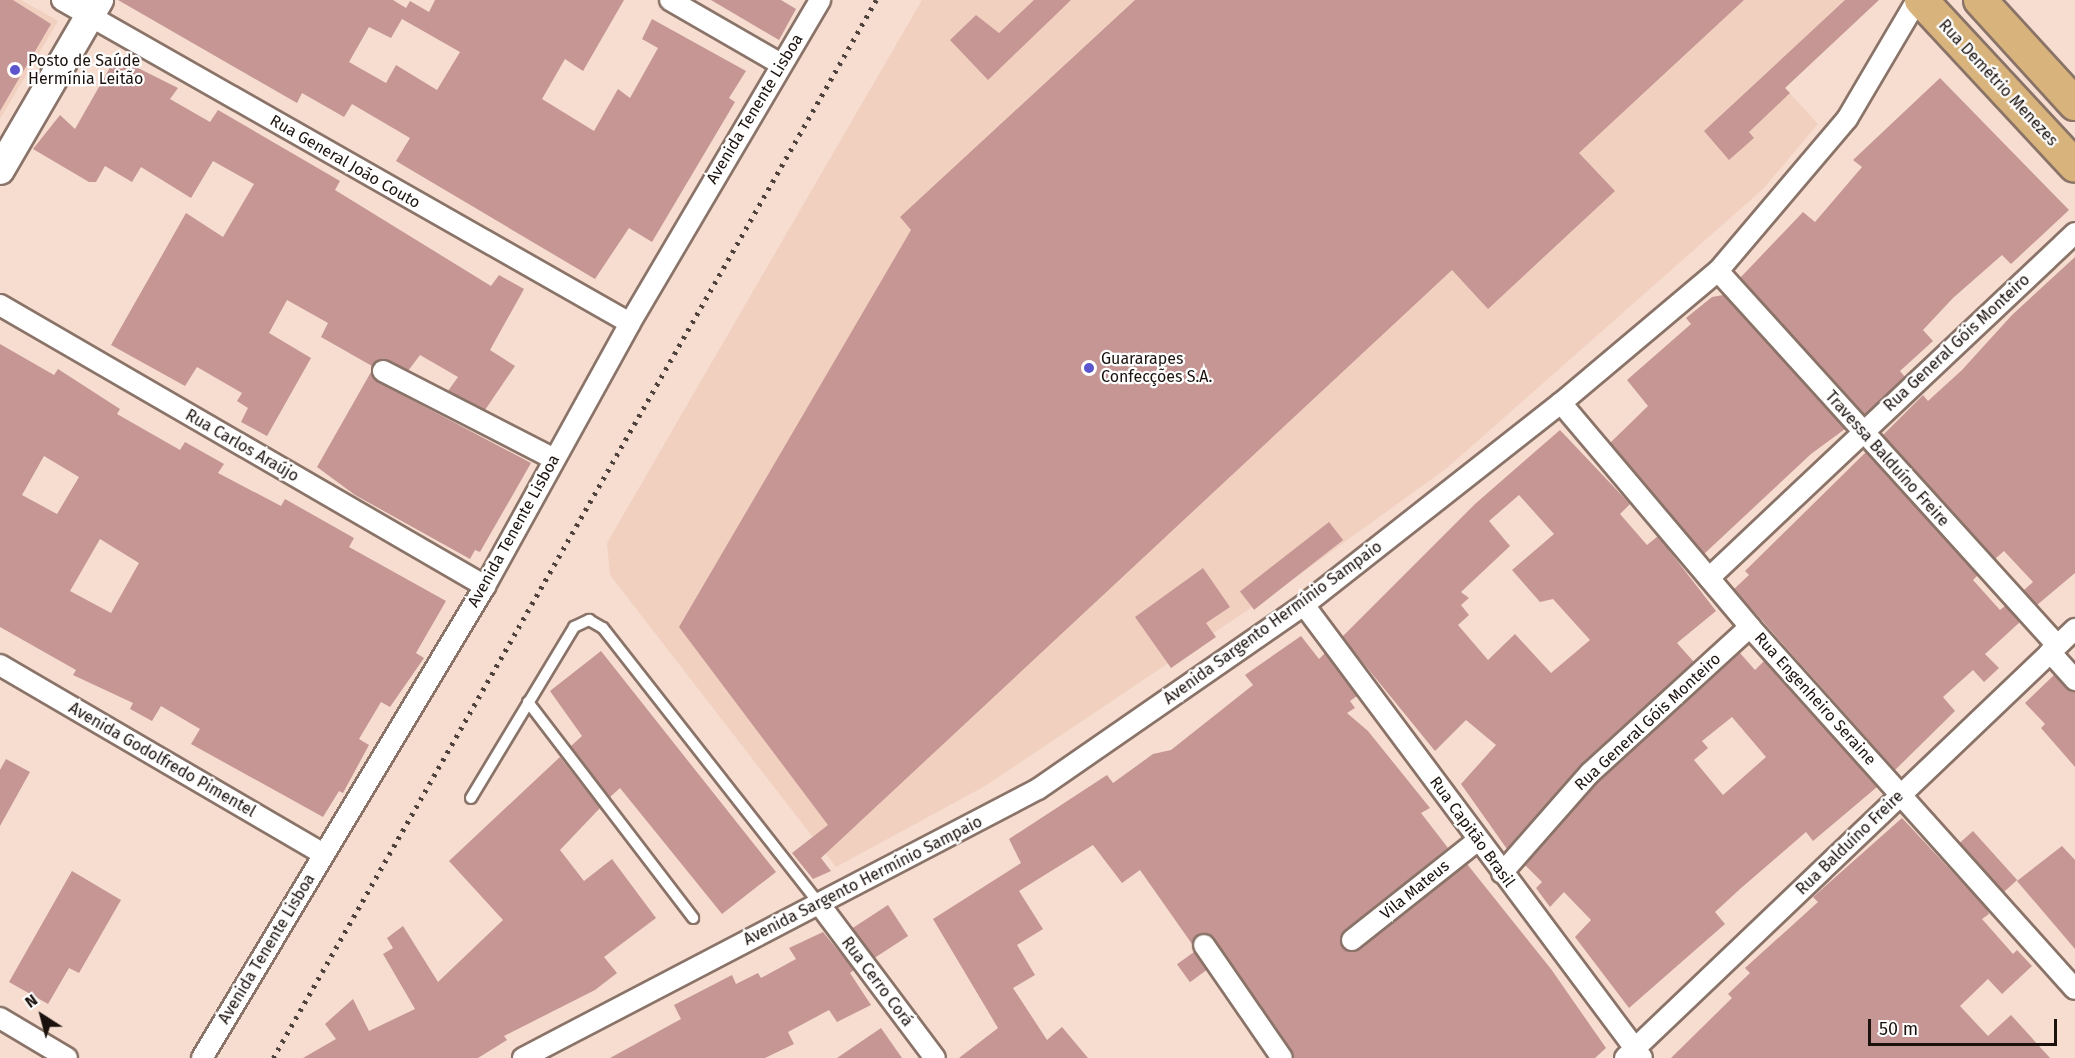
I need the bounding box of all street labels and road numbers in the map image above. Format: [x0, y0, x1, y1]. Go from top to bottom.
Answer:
street label: Rua Demétrio Menezes [1934, 16, 2062, 150]
street label: Avenida Tenente Lisboa [703, 31, 807, 187]
street label: Rua General João Couto [266, 111, 424, 213]
street label: Rua General Góis Monteiro [1880, 270, 2034, 416]
street label: Travessa Balduíno Freire [1821, 387, 1953, 531]
street label: Rua Carlos Araújo [182, 406, 302, 486]
street label: Avenida Tenente Lisboa [464, 451, 564, 611]
street label: Avenida Sargento Hermínio Sampaio [1160, 537, 1386, 709]
street label: Rua Engenheiro Seraine [1750, 629, 1880, 769]
street label: Rua General Góis Monteiro [1571, 649, 1725, 795]
street label: Avenida Godolfredo Pimentel [65, 699, 259, 821]
street label: Rua Capitão Brasil [1425, 773, 1519, 891]
street label: Rua Balduíno Freire [1792, 787, 1908, 899]
street label: Avenida Sargento Hermínio Sampaio [740, 812, 986, 950]
street label: Vila Mateus [1377, 856, 1453, 924]
street label: Avenida Tenente Lisboa [215, 871, 319, 1027]
street label: Rua Cerro Corá [837, 933, 917, 1031]

